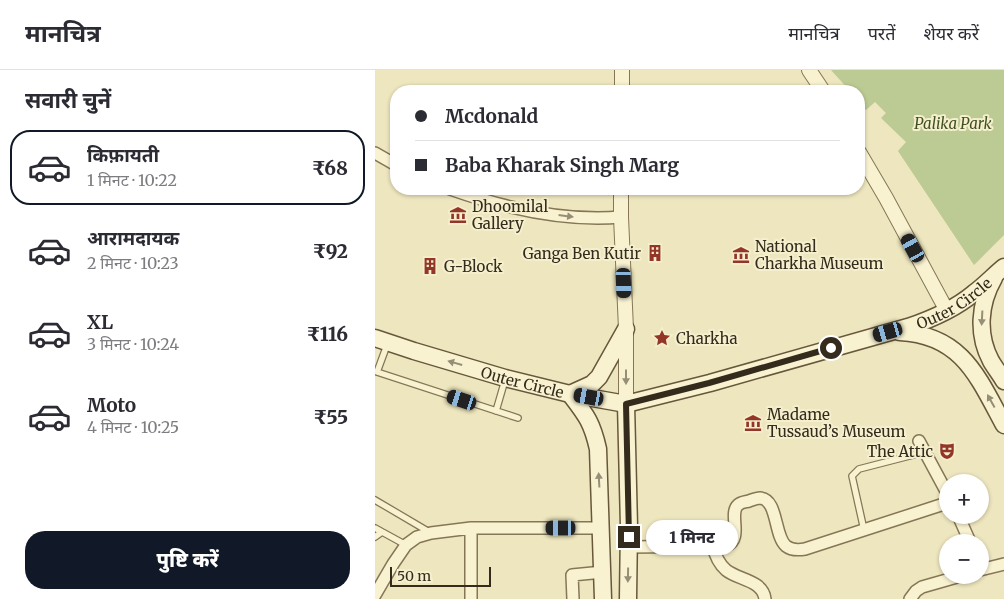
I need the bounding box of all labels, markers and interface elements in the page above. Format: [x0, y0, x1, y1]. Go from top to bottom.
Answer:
text: मानचित्र [25, 18, 101, 49]
text: मानचित्र [788, 22, 840, 45]
text: परतें [868, 22, 896, 45]
text: शेयर करें [924, 22, 979, 45]
text: सवारी चुनें [25, 86, 111, 114]
text: Mcdonald [445, 104, 538, 128]
park label: Palika Park [914, 114, 993, 133]
text: किफ़ायती [87, 143, 159, 167]
icon: car [27, 145, 72, 190]
text: Baba Kharak Singh Marg [445, 153, 679, 177]
text: ₹68 [312, 156, 348, 180]
text: 1 मिनट · 10:22 [87, 170, 177, 190]
place label: Dhoomilal Gallery [472, 197, 548, 233]
museum icon: Dhoomilal Gallery [448, 205, 468, 225]
one-way arrow [558, 212, 574, 220]
text: आरामदायक [87, 226, 179, 250]
icon: car [27, 228, 72, 273]
car [899, 231, 926, 265]
place label: National Charkha Museum [755, 237, 883, 273]
text: ₹92 [312, 239, 348, 263]
building icon: Ganga Ben Kutir [645, 243, 665, 263]
place label: Ganga Ben Kutir [523, 244, 641, 263]
museum icon: National Charkha Museum [731, 245, 751, 265]
text: 2 मिनट · 10:23 [87, 253, 179, 273]
building icon: G-Block [420, 256, 440, 276]
place label: G-Block [444, 257, 503, 276]
car [615, 268, 632, 298]
street label: Outer Circle [914, 273, 995, 333]
text: XL [87, 310, 113, 334]
one-way arrow [978, 310, 986, 326]
icon: car [27, 311, 72, 356]
car [871, 321, 904, 343]
text: ₹116 [307, 322, 348, 346]
place icon: Charkha [652, 328, 672, 348]
place label: Charkha [676, 329, 738, 348]
text: 3 मिनट · 10:24 [87, 334, 179, 354]
route start [820, 337, 842, 359]
one-way arrow [447, 359, 462, 367]
street label: Outer Circle [479, 362, 566, 402]
one-way arrow [622, 370, 630, 386]
car [572, 387, 605, 407]
car [445, 388, 478, 412]
text: Moto [87, 393, 136, 417]
icon: car [27, 394, 72, 439]
one-way arrow [987, 394, 995, 408]
text: ₹55 [313, 405, 348, 429]
place label: Madame Tussaud’s Museum [767, 405, 906, 441]
museum icon: Madame Tussaud’s Museum [743, 413, 763, 433]
text: 4 मिनट · 10:25 [87, 417, 179, 437]
theatre icon: The Attic [937, 441, 957, 461]
place label: The Attic [867, 442, 933, 461]
one-way arrow [595, 471, 603, 487]
map controls [939, 474, 989, 584]
button: + [939, 474, 989, 524]
callout: 1 मिनट [647, 520, 739, 554]
car [546, 521, 576, 536]
route end [618, 526, 640, 548]
text: 1 मिनट [669, 527, 715, 547]
button: पुष्टि करें [25, 531, 350, 589]
button: − [939, 534, 989, 584]
scale bar [390, 564, 491, 587]
text: 50 m [397, 567, 431, 585]
one-way arrow [624, 568, 632, 584]

